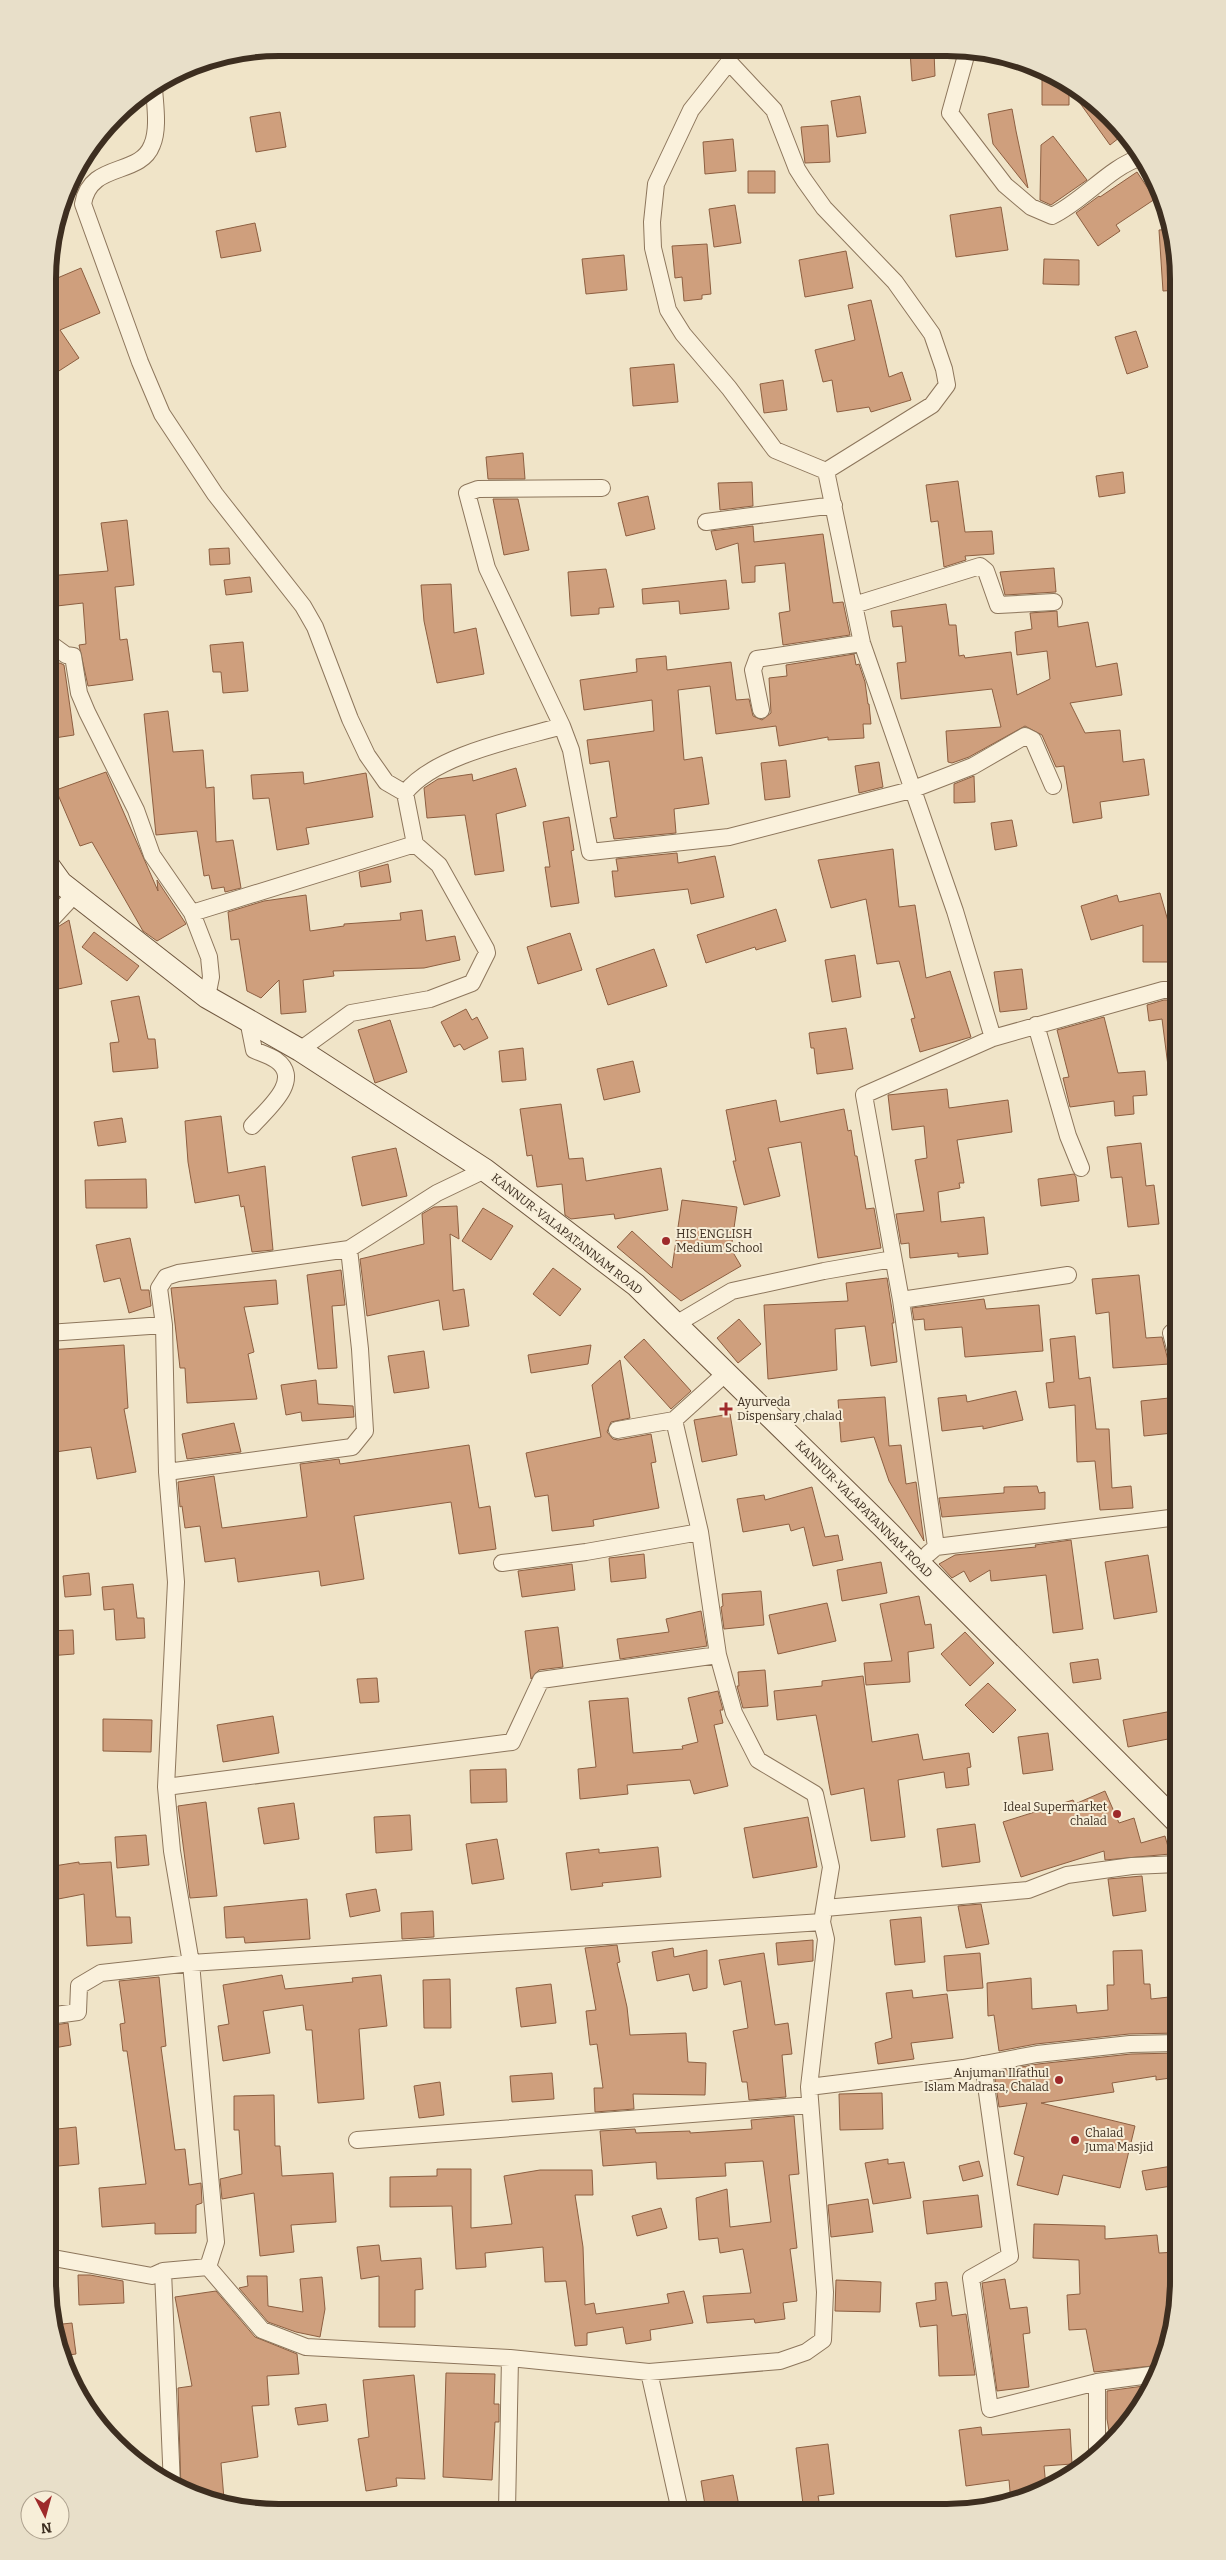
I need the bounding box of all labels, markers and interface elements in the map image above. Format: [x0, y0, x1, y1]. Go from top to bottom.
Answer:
street label: KANNUR-VALAPATANNAM ROAD [489, 1171, 645, 1297]
place label: HIS ENGLISH Medium School [676, 1227, 763, 1255]
marker: HIS ENGLISH Medium School [660, 1235, 672, 1247]
place label: Ayurveda Dispensary ,chalad [737, 1395, 842, 1423]
marker: Ayurveda Dispensary ,chalad [719, 1402, 733, 1416]
street label: KANNUR-VALAPATANNAM ROAD [793, 1438, 935, 1580]
place label: Ideal Supermarket chalad [1003, 1800, 1108, 1828]
marker: Ideal Supermarket chalad [1111, 1808, 1123, 1820]
place label: Anjuman Ilfathul Islam Madrasa, Chalad [924, 2066, 1050, 2094]
marker: Anjuman Ilfathul Islam Madrasa, Chalad [1053, 2074, 1065, 2086]
place label: Chalad Juma Masjid [1084, 2126, 1153, 2154]
marker: Chalad Juma Masjid [1069, 2134, 1081, 2146]
north arrow [20, 2490, 70, 2540]
text: N [40, 2518, 53, 2536]

